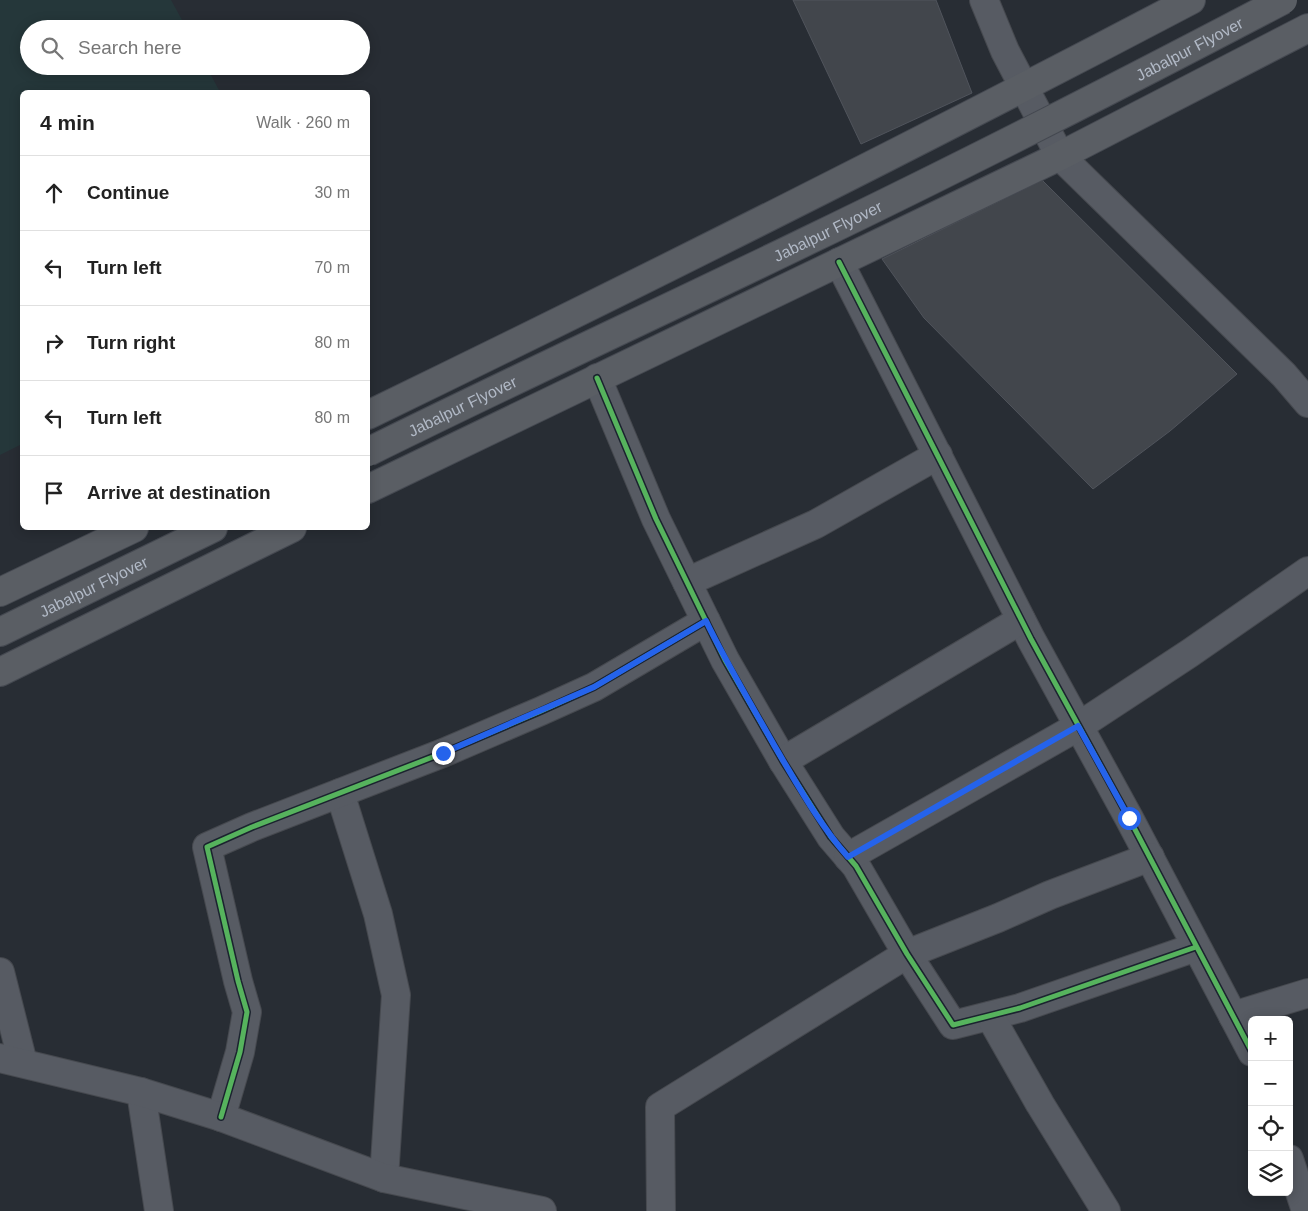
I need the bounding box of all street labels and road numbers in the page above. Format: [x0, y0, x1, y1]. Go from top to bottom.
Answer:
street label: Jabalpur Flyover [1133, 14, 1246, 84]
street label: Jabalpur Flyover [771, 197, 885, 264]
street label: Jabalpur Flyover [405, 372, 520, 439]
street label: Jabalpur Flyover [37, 552, 151, 620]

